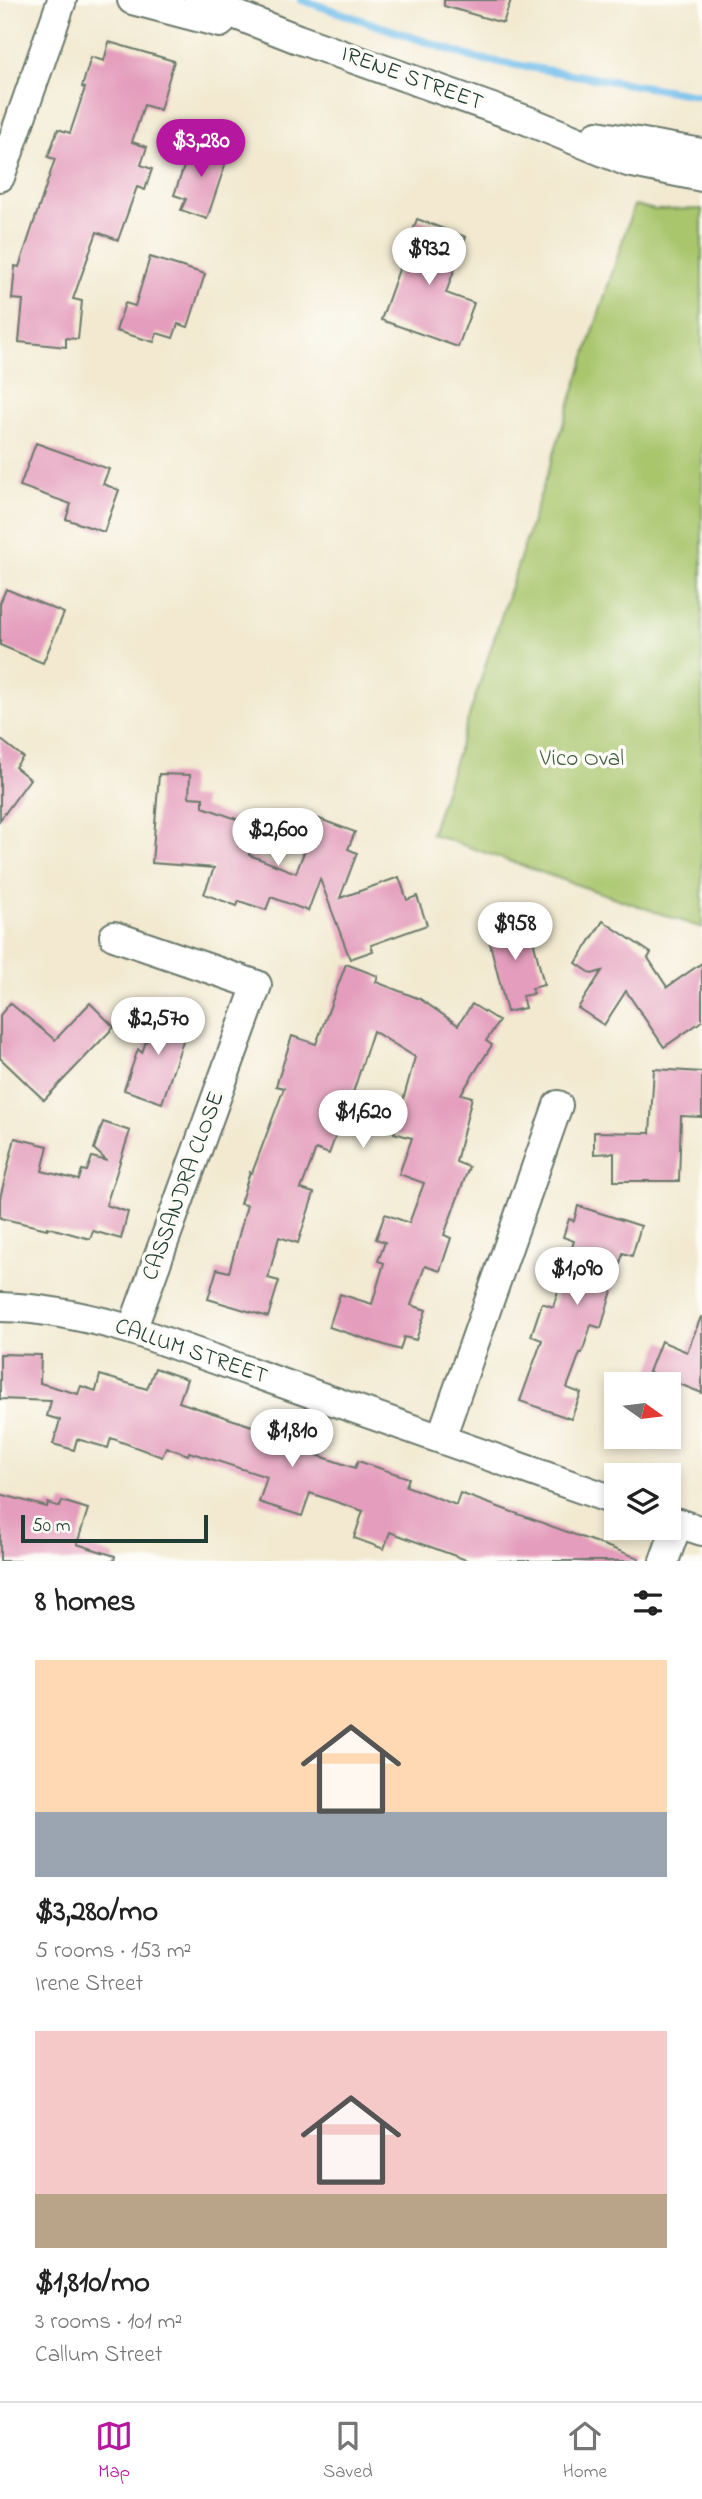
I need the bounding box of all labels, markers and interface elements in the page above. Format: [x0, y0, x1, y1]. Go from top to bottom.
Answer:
street label: IRENE STREET [336, 38, 488, 120]
pin: $3,280 [144, 120, 258, 179]
text: $3,280 [172, 125, 230, 158]
pin: $932 [388, 228, 470, 287]
text: $932 [408, 233, 450, 266]
park label: Vico Oval [539, 743, 624, 776]
pin: $2,600 [221, 808, 335, 868]
text: $2,600 [248, 814, 308, 847]
pin: $958 [474, 902, 556, 962]
text: $958 [494, 908, 536, 941]
pin: $2,570 [101, 998, 215, 1057]
text: $2,570 [127, 1003, 189, 1036]
street label: CASSANDRA CLOSE [134, 1087, 234, 1285]
pin: $1,620 [306, 1090, 420, 1150]
text: $1,620 [335, 1096, 391, 1129]
pin: $1,090 [520, 1248, 634, 1307]
text: $1,090 [551, 1253, 603, 1286]
street label: CALLUM STREET [110, 1310, 272, 1394]
north arrow [604, 1372, 681, 1449]
map controls [604, 1372, 681, 1540]
pin: $1,810 [235, 1410, 349, 1469]
text: $1,810 [266, 1415, 318, 1448]
button: layers [604, 1463, 681, 1540]
scale bar [21, 1512, 208, 1544]
text: 50 m [32, 1513, 71, 1540]
text: 8 homes [35, 1581, 136, 1625]
icon: filters [629, 1584, 667, 1622]
icon: home [288, 1706, 414, 1832]
text: $3,280/mo [35, 1891, 158, 1935]
text: 5 rooms · 153 m² [35, 1935, 191, 1968]
text: Irene Street [35, 1968, 143, 2001]
icon: home [288, 2077, 414, 2203]
text: $1,810/mo [35, 2262, 150, 2306]
text: 3 rooms · 101 m² [35, 2306, 182, 2339]
text: Callum Street [35, 2339, 162, 2372]
tab: Map [95, 2417, 133, 2486]
tab: Saved [323, 2417, 373, 2486]
tab: Home [563, 2417, 607, 2486]

